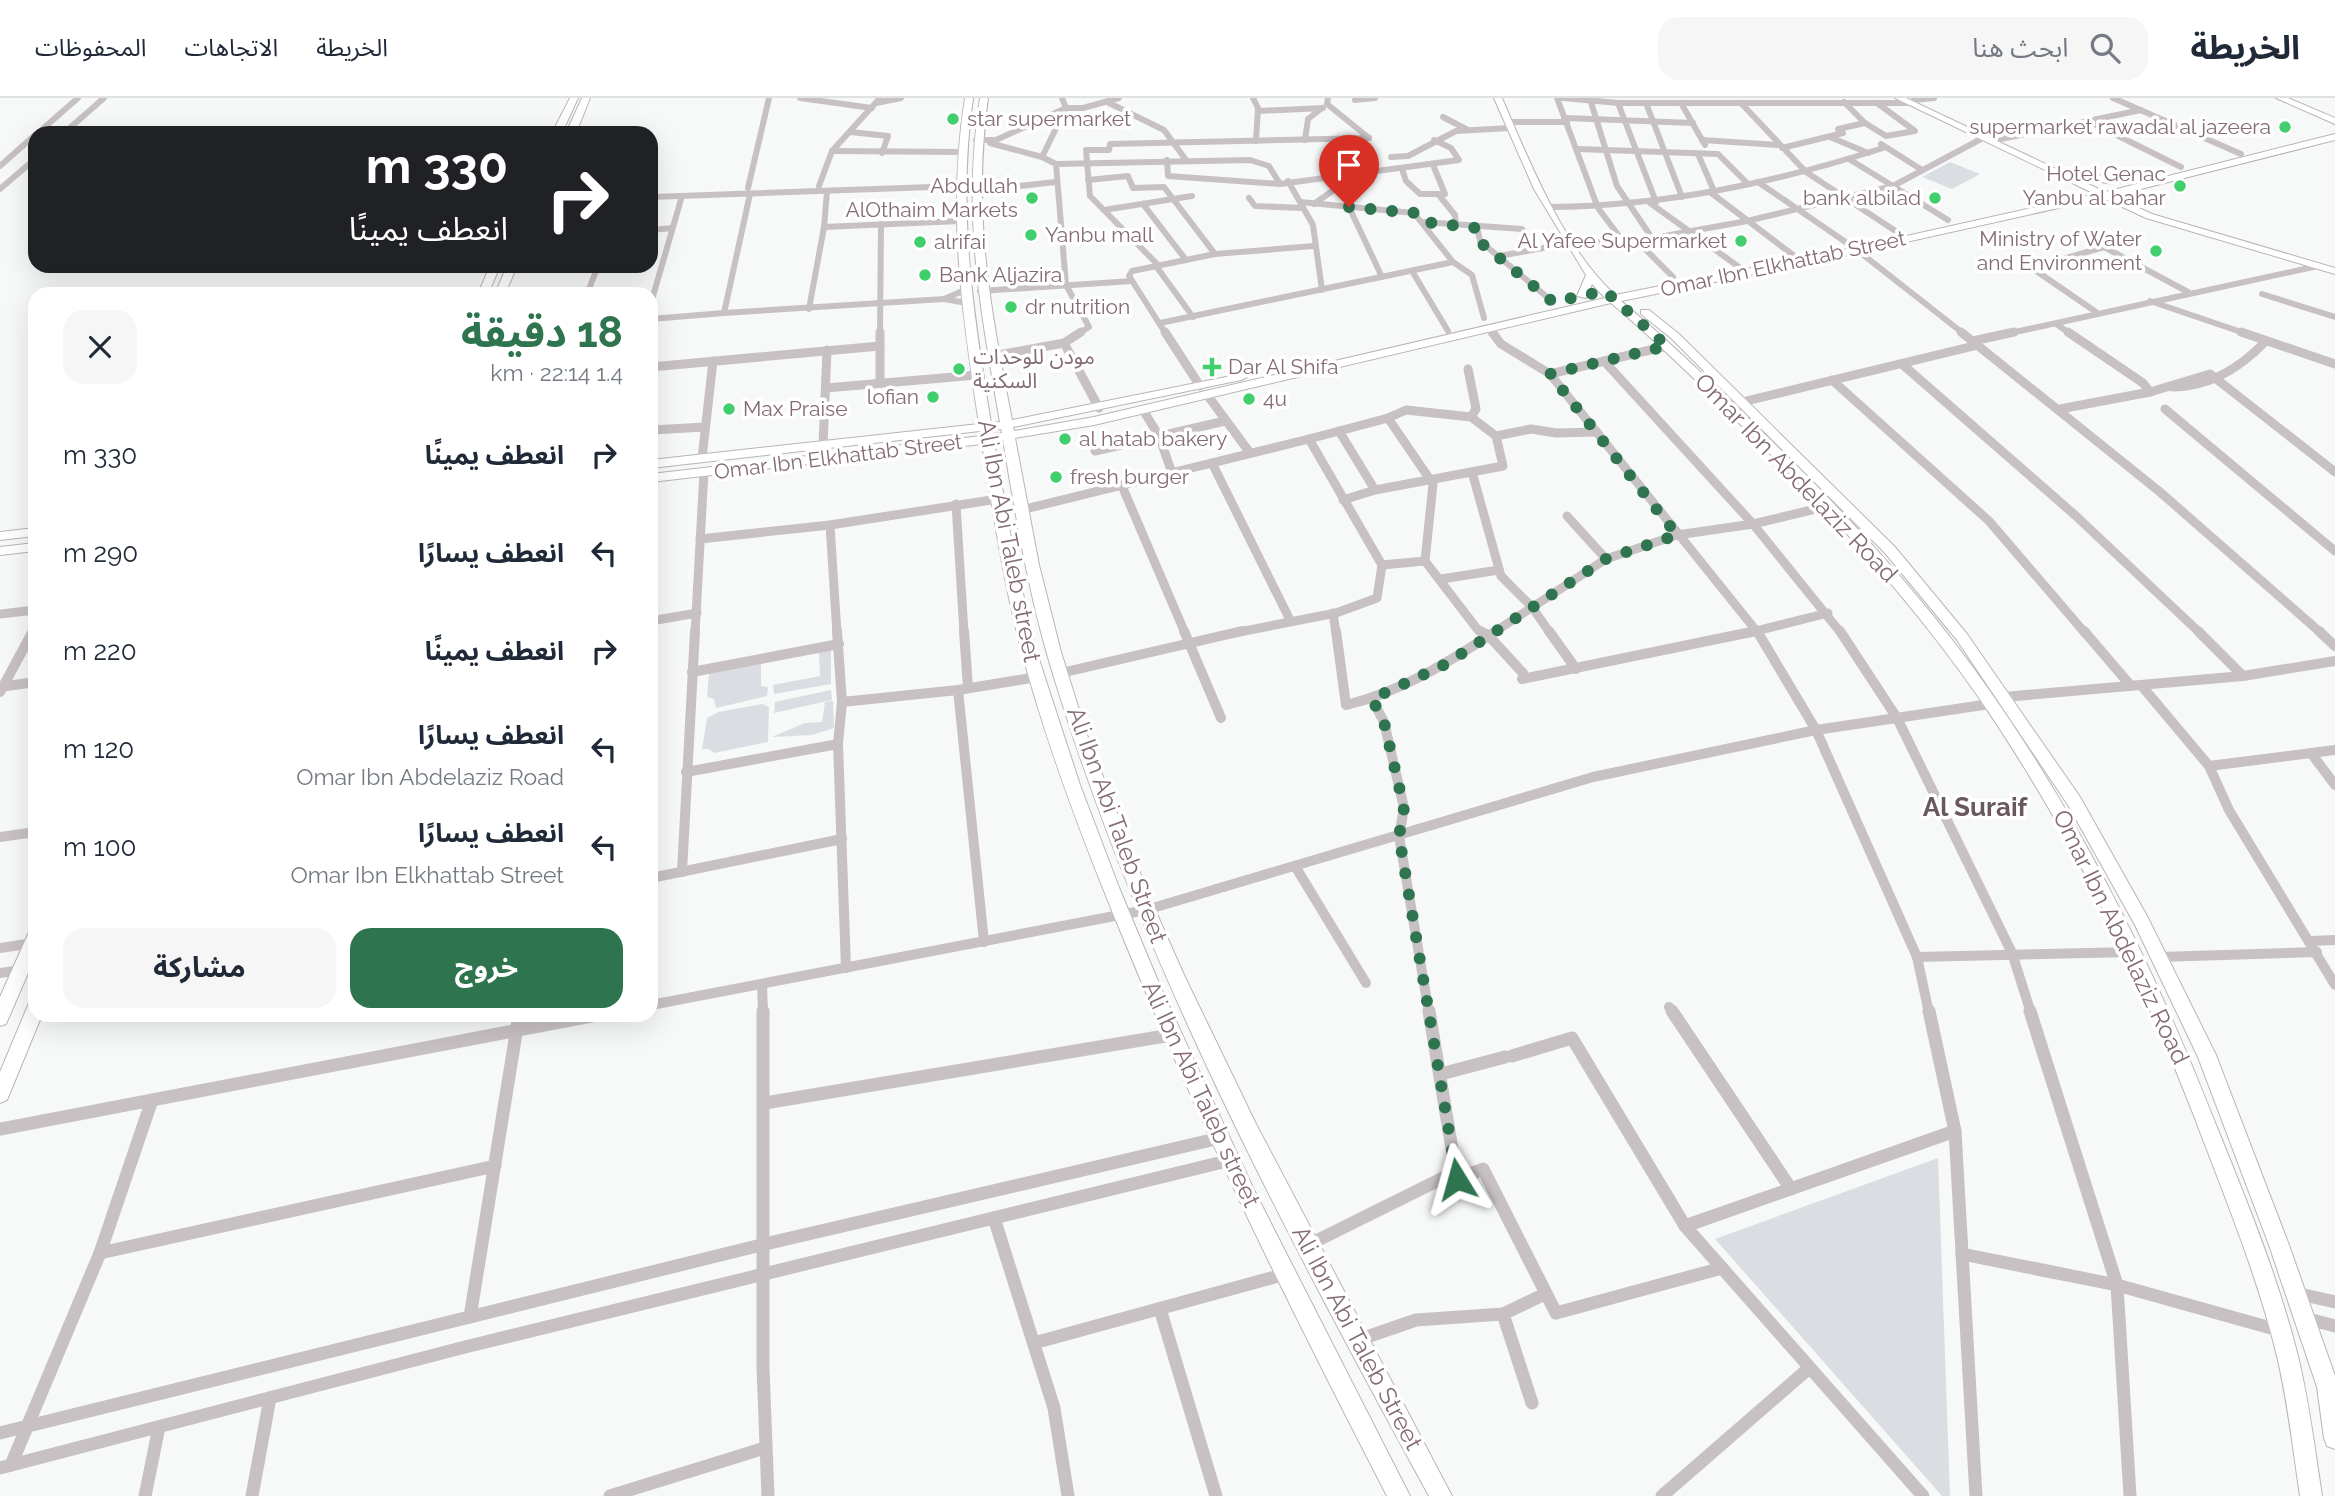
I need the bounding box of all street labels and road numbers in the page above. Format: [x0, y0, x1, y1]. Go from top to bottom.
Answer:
street label: Omar Ibn Elkhattab Street [1658, 225, 1908, 302]
street label: Omar Ibn Abdelaziz Road [1689, 367, 1904, 588]
street label: Ali Ibn Abi Taleb street [972, 417, 1047, 665]
street label: Omar Ibn Elkhattab Street [712, 429, 963, 484]
street label: Ali Ibn Abi Taleb Street [1061, 703, 1174, 947]
street label: Omar Ibn Abdelaziz Road [2047, 805, 2196, 1069]
street label: Ali Ibn Abi Taleb street [1136, 976, 1267, 1212]
street label: Ali Ibn Abi Taleb Street [1286, 1221, 1429, 1455]

